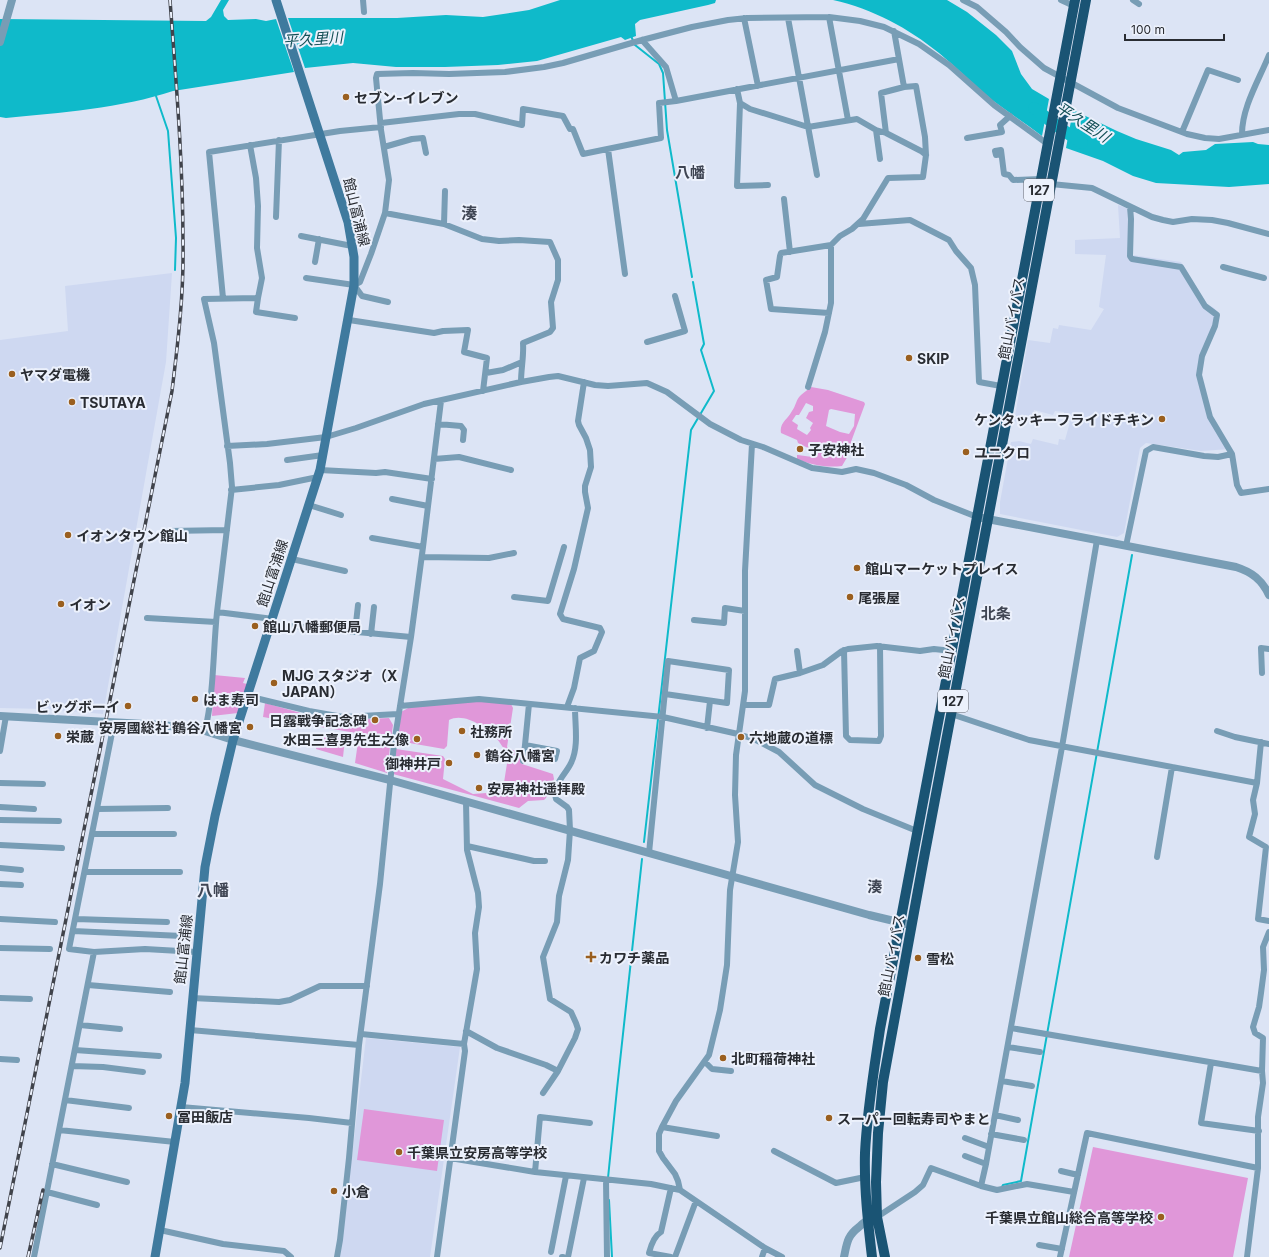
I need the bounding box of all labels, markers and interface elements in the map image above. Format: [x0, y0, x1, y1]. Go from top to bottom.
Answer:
scale bar [1125, 16, 1224, 42]
text: 100 m [1131, 22, 1165, 37]
water label: 平久里川 [282, 27, 346, 51]
place label: セブン-イレブン [354, 89, 459, 106]
marker: セブン-イレブン [341, 92, 351, 102]
water label: 平久里川 [1053, 98, 1115, 147]
district label: 八幡 [675, 163, 705, 182]
street label: 館山富浦線 [340, 176, 374, 248]
road number: 127 [1024, 179, 1054, 201]
district label: 湊 [461, 203, 477, 223]
street label: 館山バイパス [995, 275, 1027, 361]
place label: SKIP [917, 350, 949, 367]
marker: SKIP [904, 353, 914, 363]
place label: ヤマダ電機 [20, 366, 90, 383]
marker: ヤマダ電機 [7, 369, 17, 379]
place label: TSUTAYA [80, 394, 146, 411]
marker: TSUTAYA [67, 397, 77, 407]
place label: ケンタッキーフライドチキン [974, 411, 1154, 428]
marker: ケンタッキーフライドチキン [1157, 414, 1167, 424]
place label: 子安神社 [808, 441, 864, 458]
marker: 子安神社 [795, 444, 805, 454]
place label: ユニクロ [974, 444, 1030, 461]
marker: ユニクロ [961, 447, 971, 457]
place label: イオンタウン館山 [76, 527, 188, 544]
marker: イオンタウン館山 [63, 530, 73, 540]
street label: 館山富浦線 [253, 537, 291, 609]
place label: 館山マーケットプレイス [865, 560, 1019, 577]
marker: 館山マーケットプレイス [852, 563, 862, 573]
place label: 尾張屋 [858, 589, 900, 606]
marker: 尾張屋 [845, 592, 855, 602]
street label: 館山バイパス [935, 594, 967, 680]
place label: イオン [69, 596, 111, 613]
marker: イオン [56, 599, 66, 609]
district label: 北条 [981, 604, 1011, 623]
place label: 館山八幡郵便局 [263, 618, 361, 635]
marker: 館山八幡郵便局 [250, 621, 260, 631]
place label: MJG スタジオ（X JAPAN） [282, 667, 397, 700]
marker: MJG スタジオ（X JAPAN） [269, 678, 279, 688]
road number: 127 [938, 690, 968, 712]
place label: はま寿司 [203, 691, 259, 708]
marker: はま寿司 [190, 694, 200, 704]
place label: ビッグボーイ [36, 698, 120, 715]
marker: ビッグボーイ [123, 701, 133, 711]
place label: 日露戰争記念碑 [269, 712, 367, 729]
marker: 日露戰争記念碑 [370, 715, 380, 725]
place label: 安房國総社 鶴谷八幡宮 [99, 719, 242, 736]
marker: 安房國総社 鶴谷八幡宮 [245, 722, 255, 732]
place label: 社務所 [470, 723, 512, 740]
marker: 社務所 [457, 726, 467, 736]
place label: 栄蔵 [66, 728, 94, 745]
place label: 六地蔵の道標 [749, 729, 833, 746]
marker: 栄蔵 [53, 731, 63, 741]
place label: 水田三喜男先生之像 [283, 731, 409, 748]
marker: 六地蔵の道標 [736, 732, 746, 742]
marker: 水田三喜男先生之像 [412, 734, 422, 744]
place label: 鶴谷八幡宮 [485, 747, 555, 764]
marker: 鶴谷八幡宮 [472, 750, 482, 760]
place label: 御神井戸 [385, 755, 441, 772]
marker: 御神井戸 [444, 758, 454, 768]
place label: 安房神社遥拝殿 [487, 780, 585, 797]
marker: 安房神社遥拝殿 [474, 783, 484, 793]
district label: 湊 [867, 877, 883, 896]
district label: 八幡 [197, 880, 229, 900]
street label: 館山バイパス [875, 912, 907, 998]
street label: 館山富浦線 [171, 913, 195, 985]
place label: カワチ薬品 [599, 949, 669, 966]
place label: 雪松 [926, 950, 954, 967]
marker: カワチ薬品 [586, 952, 596, 962]
marker: 雪松 [913, 953, 923, 963]
place label: 北町稲荷神社 [731, 1050, 815, 1067]
marker: 北町稲荷神社 [718, 1053, 728, 1063]
place label: 冨田飯店 [177, 1108, 233, 1125]
place label: スーパー回転寿司やまと [837, 1110, 991, 1127]
marker: 冨田飯店 [164, 1111, 174, 1121]
marker: スーパー回転寿司やまと [824, 1113, 834, 1123]
place label: 千葉県立安房高等学校 [407, 1144, 547, 1161]
marker: 千葉県立安房高等学校 [394, 1147, 404, 1157]
place label: 小倉 [342, 1183, 370, 1200]
marker: 小倉 [329, 1186, 339, 1196]
place label: 千葉県立館山総合高等学校 [985, 1209, 1153, 1226]
marker: 千葉県立館山総合高等学校 [1156, 1212, 1166, 1222]

